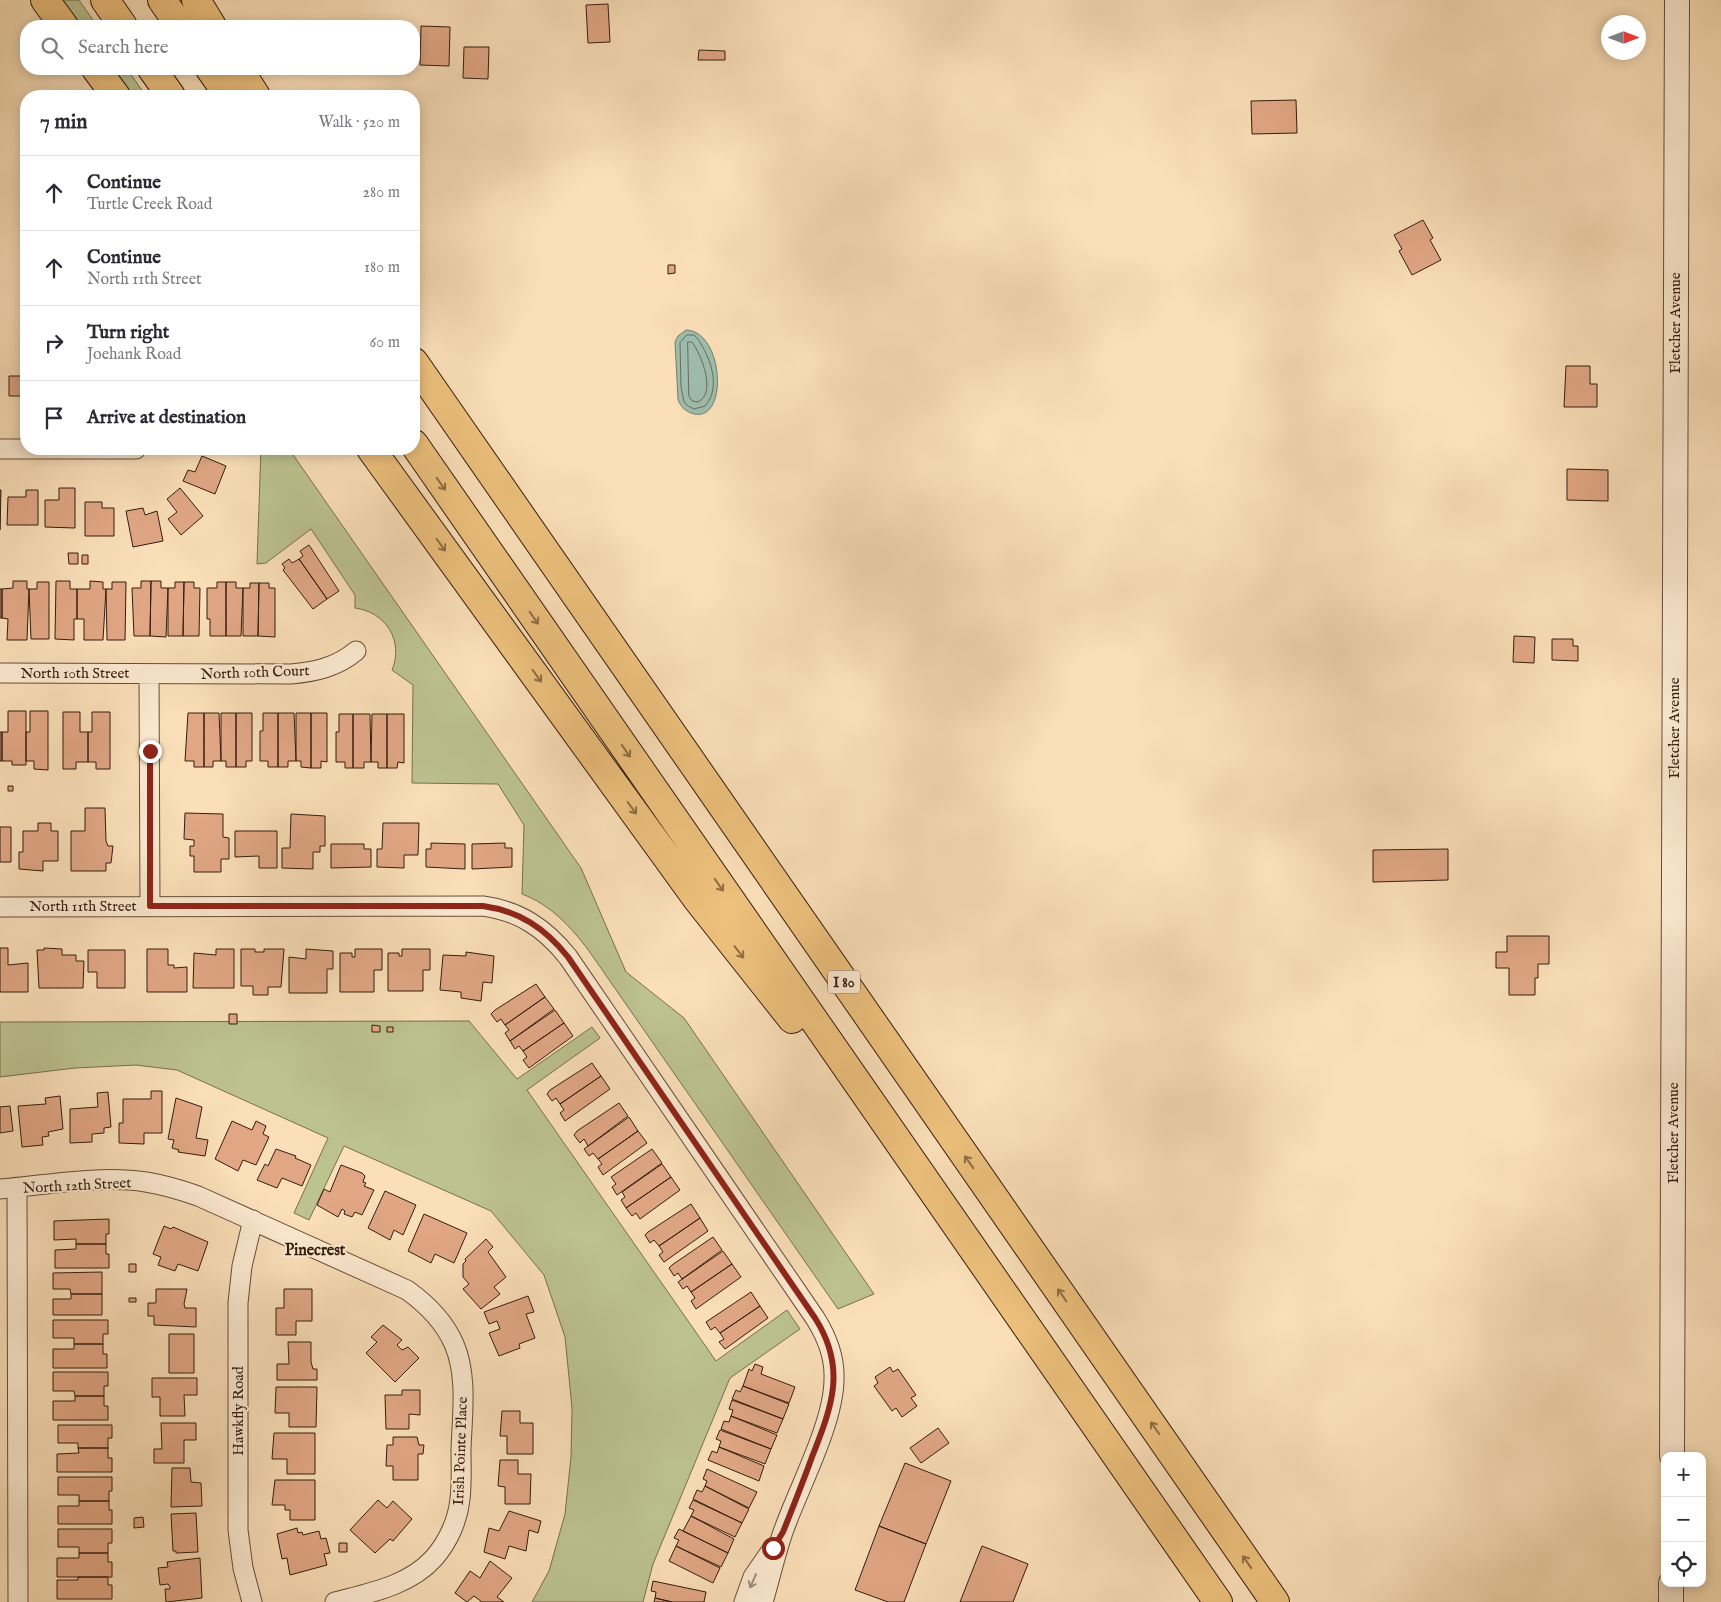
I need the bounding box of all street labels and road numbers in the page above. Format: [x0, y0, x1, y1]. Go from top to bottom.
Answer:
street label: Fletcher Avenue [1666, 272, 1685, 374]
street label: North 10th Court [200, 661, 310, 684]
street label: North 10th Street [20, 664, 130, 683]
street label: Fletcher Avenue [1665, 677, 1684, 779]
street label: North 11th Street [29, 897, 137, 916]
road number: I 80 [828, 970, 860, 994]
street label: Fletcher Avenue [1664, 1082, 1683, 1184]
street label: North 12th Street [22, 1173, 132, 1198]
street label: Hawkfly Road [229, 1365, 248, 1456]
street label: Irish Pointe Place [449, 1396, 472, 1506]

